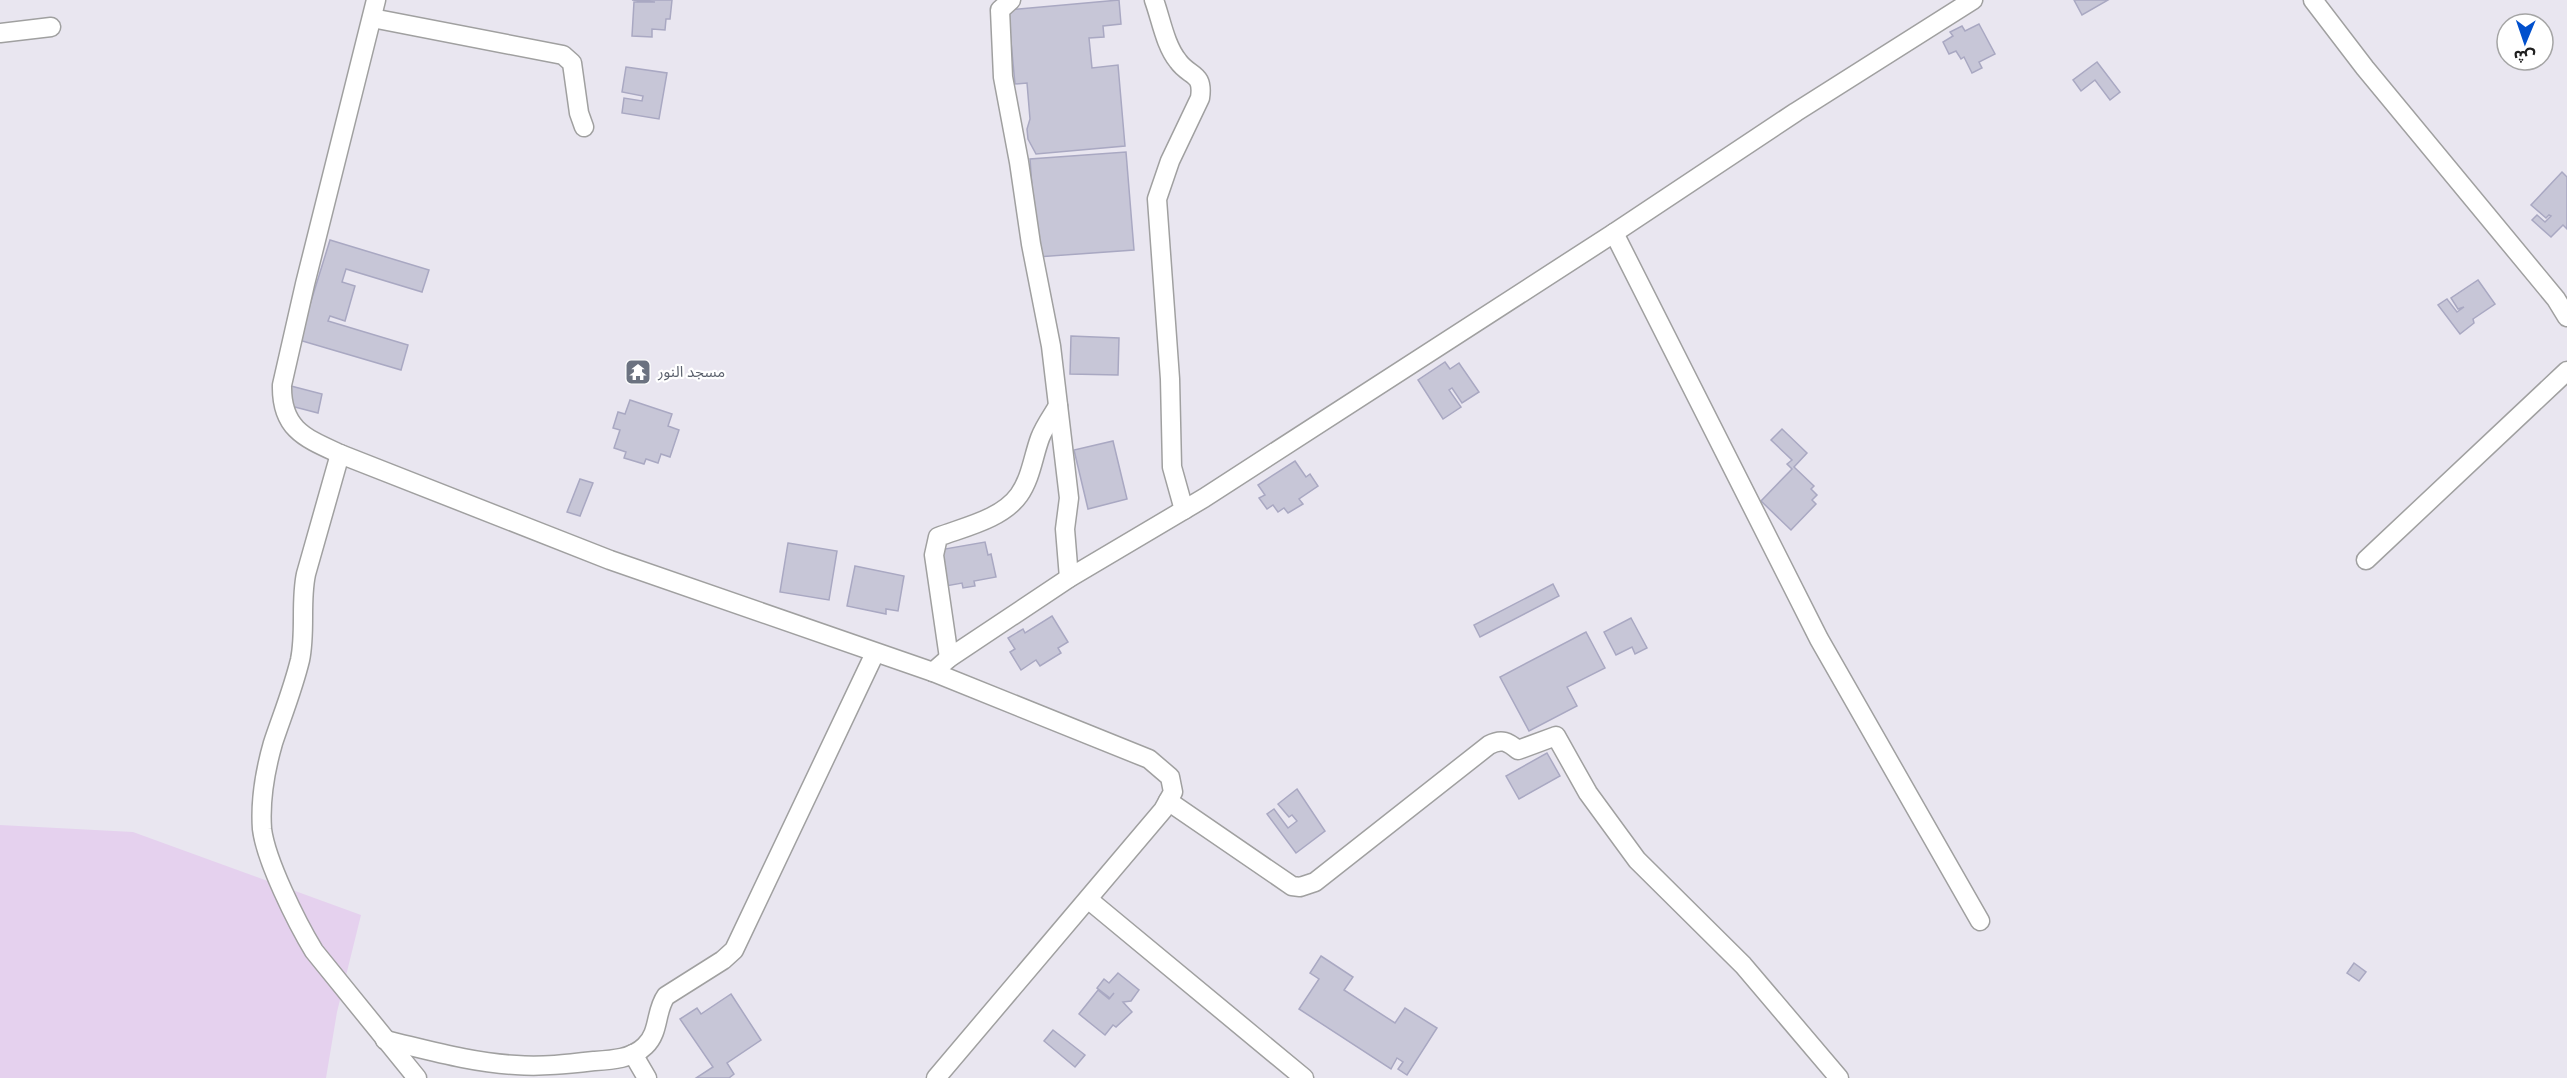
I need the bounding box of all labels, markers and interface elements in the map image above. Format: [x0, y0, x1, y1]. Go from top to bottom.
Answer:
north arrow [2495, 12, 2555, 72]
text: ش [2513, 47, 2536, 66]
temple icon: مسجد النور [623, 357, 653, 387]
place label: مسجد النور [657, 363, 725, 381]

